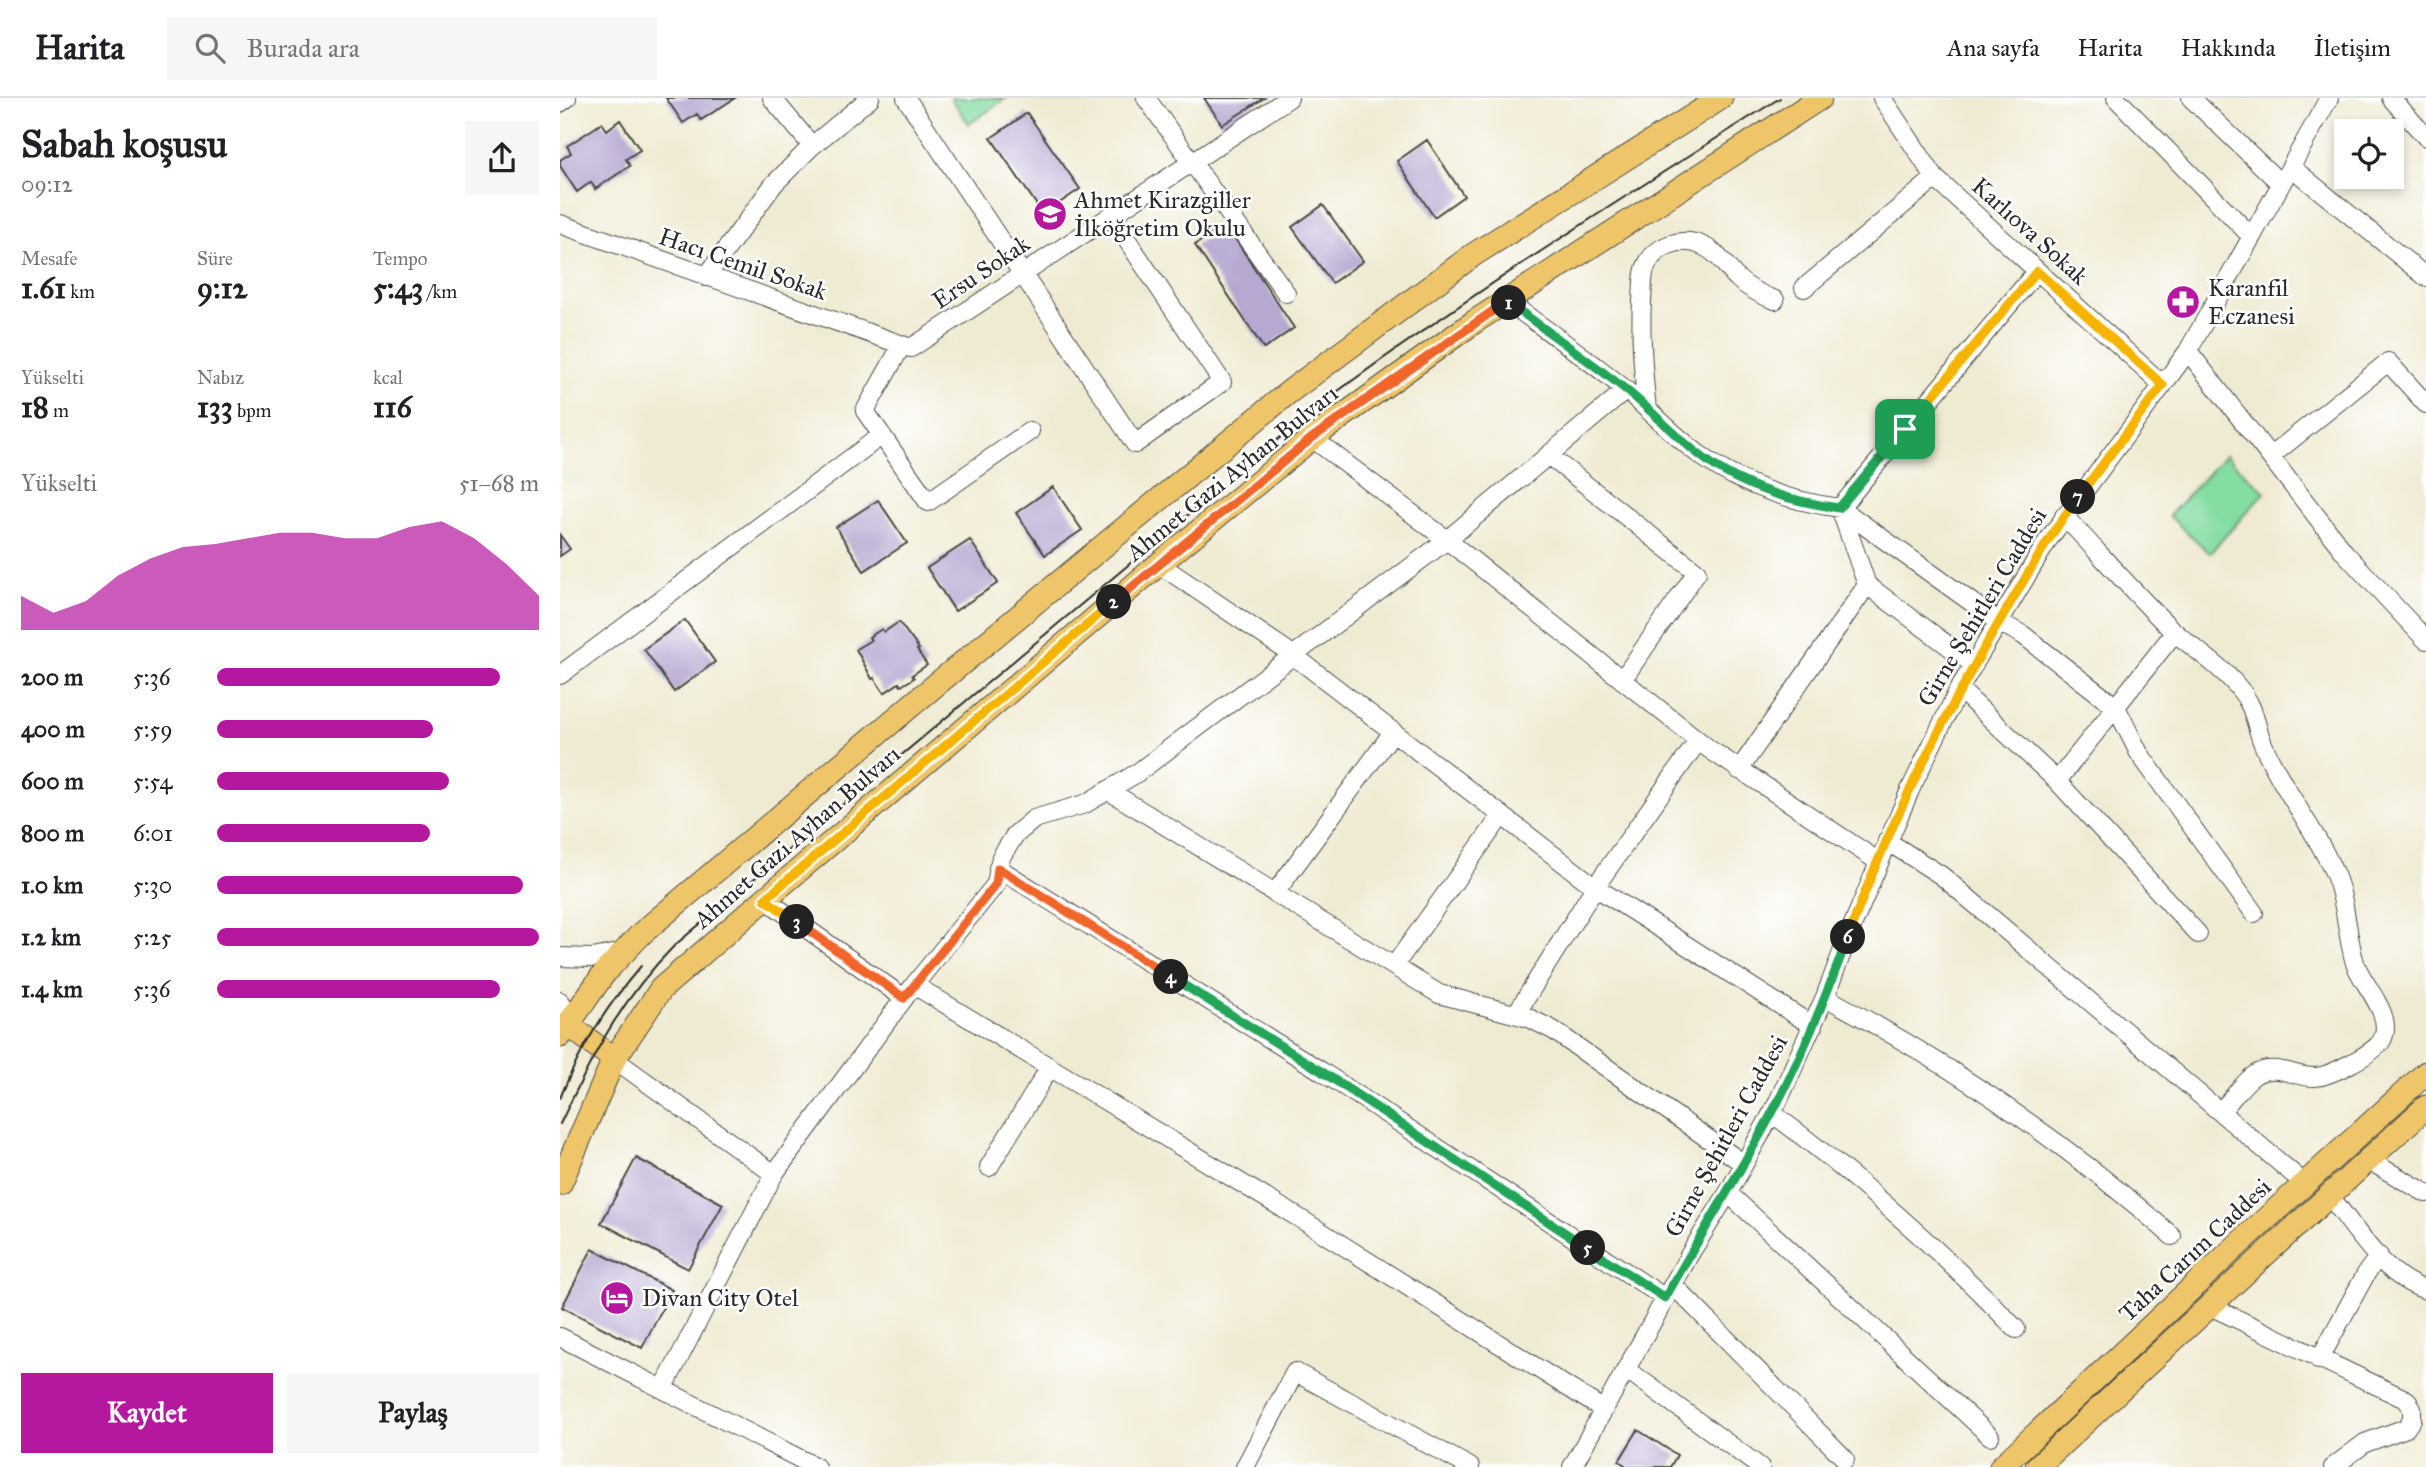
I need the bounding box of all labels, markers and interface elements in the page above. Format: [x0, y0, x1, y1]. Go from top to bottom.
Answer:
search box [167, 17, 657, 80]
text: Harita [35, 28, 125, 68]
icon: search [191, 29, 229, 67]
text: Burada ara [247, 32, 360, 64]
text: Ana sayfa [1947, 33, 2040, 63]
text: Harita [2078, 33, 2143, 63]
text: Hakkında [2181, 33, 2276, 63]
text: İletişim [2314, 33, 2391, 63]
map controls [2334, 119, 2404, 189]
button: locate [2334, 119, 2404, 189]
text: Sabah koşusu [21, 121, 228, 167]
button: share [465, 121, 539, 195]
text: 09:12 [21, 170, 73, 198]
street label: Karlıova Sokak [1966, 171, 2095, 292]
place label: Ahmet Kirazgiller İlköğretim Okulu [1073, 185, 1251, 243]
school or university icon: Ahmet Kirazgiller İlköğretim Okulu [1031, 195, 1069, 233]
street label: Hacı Cemil Sokak [655, 221, 832, 307]
street label: Ersu Sokak [926, 228, 1036, 316]
text: Mesafe [21, 247, 77, 270]
text: Süre [197, 247, 233, 270]
text: Tempo [373, 247, 428, 270]
text: 1.61 [21, 270, 66, 306]
text: 9:12 [197, 270, 247, 306]
text: 5:43 [373, 270, 423, 306]
place label: Karanfil Eczanesi [2208, 273, 2295, 331]
text: km [66, 280, 95, 303]
text: /km [423, 280, 457, 303]
pharmacy icon: Karanfil Eczanesi [2164, 283, 2202, 321]
pin: 1 [1492, 286, 1527, 320]
text: 1 [1505, 291, 1512, 314]
text: Yükselti [21, 366, 84, 389]
text: Nabız [197, 366, 244, 389]
text: kcal [373, 366, 403, 389]
street label: Ahmet Gazi Ayhan Bulvarı [1119, 378, 1344, 568]
text: 18 [21, 389, 49, 425]
text: 133 [197, 389, 233, 425]
text: 116 [373, 389, 412, 425]
text: m [49, 399, 69, 422]
text: bpm [233, 399, 272, 422]
pin [1875, 399, 1935, 459]
icon: arrive [1886, 410, 1924, 448]
text: Yükselti [21, 469, 97, 497]
text: 51–68 m [459, 469, 539, 497]
pin: 7 [2060, 480, 2096, 514]
text: 7 [2072, 485, 2083, 508]
street label: Girne Şehitleri Caddesi [1911, 502, 2053, 712]
pin: 2 [1096, 584, 1132, 620]
text: 2 [1109, 590, 1118, 613]
text: 200 m [21, 663, 83, 691]
text: 5:36 [133, 663, 170, 691]
text: 400 m [21, 715, 85, 743]
text: 5:59 [133, 715, 173, 743]
street label: Ahmet Gazi Ayhan Bulvarı [687, 739, 907, 936]
text: 600 m [21, 767, 84, 795]
text: 5:54 [133, 767, 172, 795]
text: 800 m [21, 819, 84, 847]
text: 6:01 [133, 819, 173, 847]
text: 1.0 km [21, 871, 83, 899]
text: 5:30 [133, 871, 172, 899]
pin: 3 [779, 904, 814, 940]
text: 3 [793, 910, 800, 933]
pin: 6 [1830, 920, 1866, 954]
text: 1.2 km [21, 923, 81, 951]
text: 5:25 [133, 923, 171, 951]
text: 6 [1843, 925, 1852, 948]
pin: 4 [1154, 960, 1188, 994]
text: 4 [1165, 965, 1176, 988]
text: 1.4 km [21, 975, 83, 1003]
text: 5:36 [133, 975, 170, 1003]
street label: Girne Şehitleri Caddesi [1658, 1029, 1794, 1242]
street label: Taha Carım Caddesi [2113, 1172, 2278, 1328]
pin: 5 [1570, 1230, 1606, 1266]
text: 5 [1583, 1236, 1592, 1259]
hotel icon: Divan City Otel [598, 1279, 636, 1317]
place label: Divan City Otel [642, 1283, 799, 1313]
button: Kaydet [21, 1373, 273, 1453]
button: Paylaş [287, 1373, 539, 1453]

